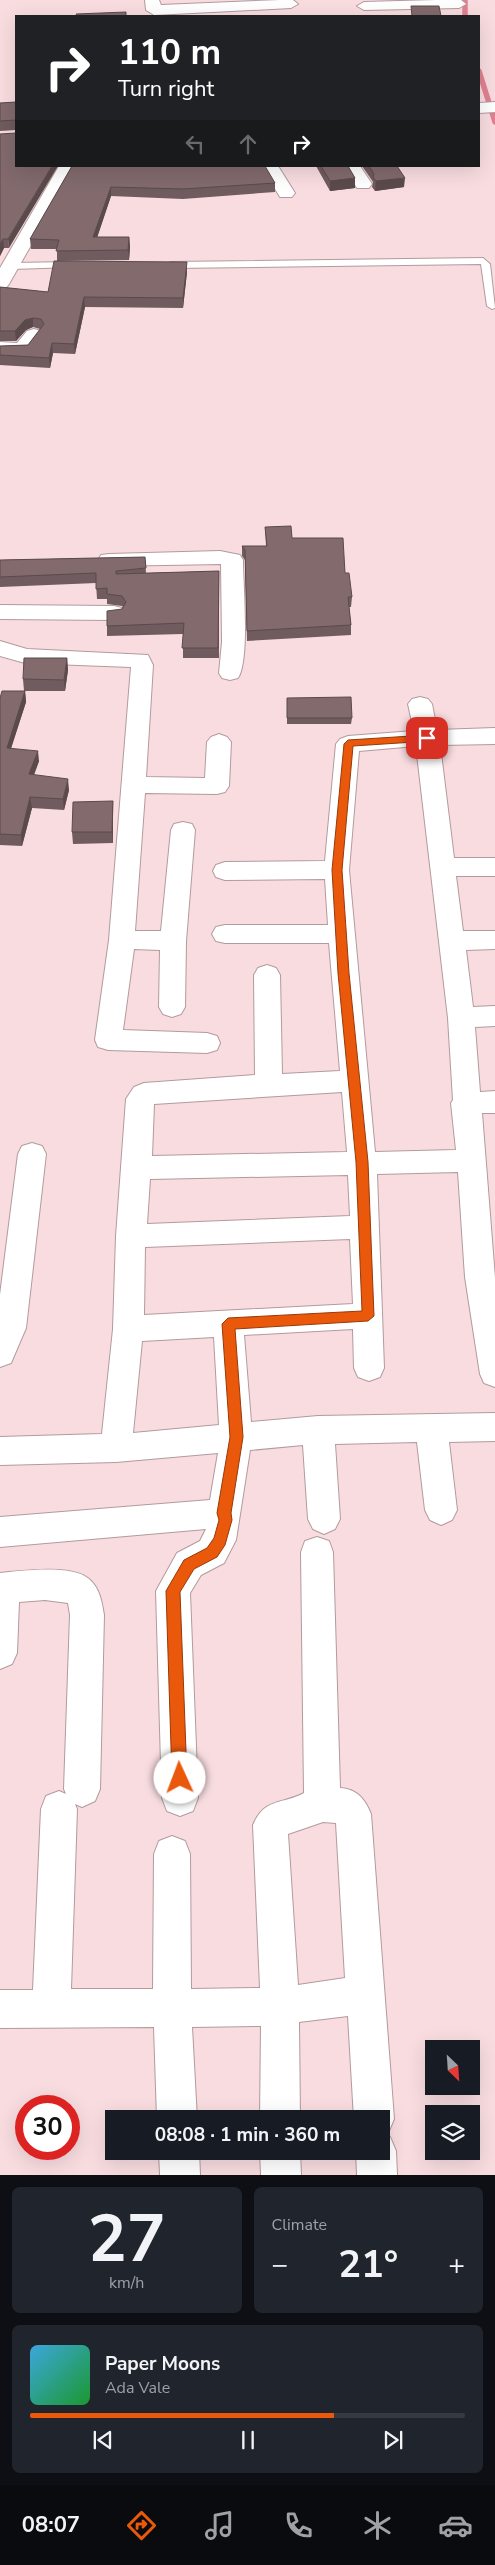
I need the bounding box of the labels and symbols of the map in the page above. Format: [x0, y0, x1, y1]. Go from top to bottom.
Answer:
pin [406, 717, 448, 759]
position arrow [153, 1751, 205, 1803]
north arrow [425, 2040, 480, 2095]
speed limit sign: 30 [15, 2095, 80, 2160]

